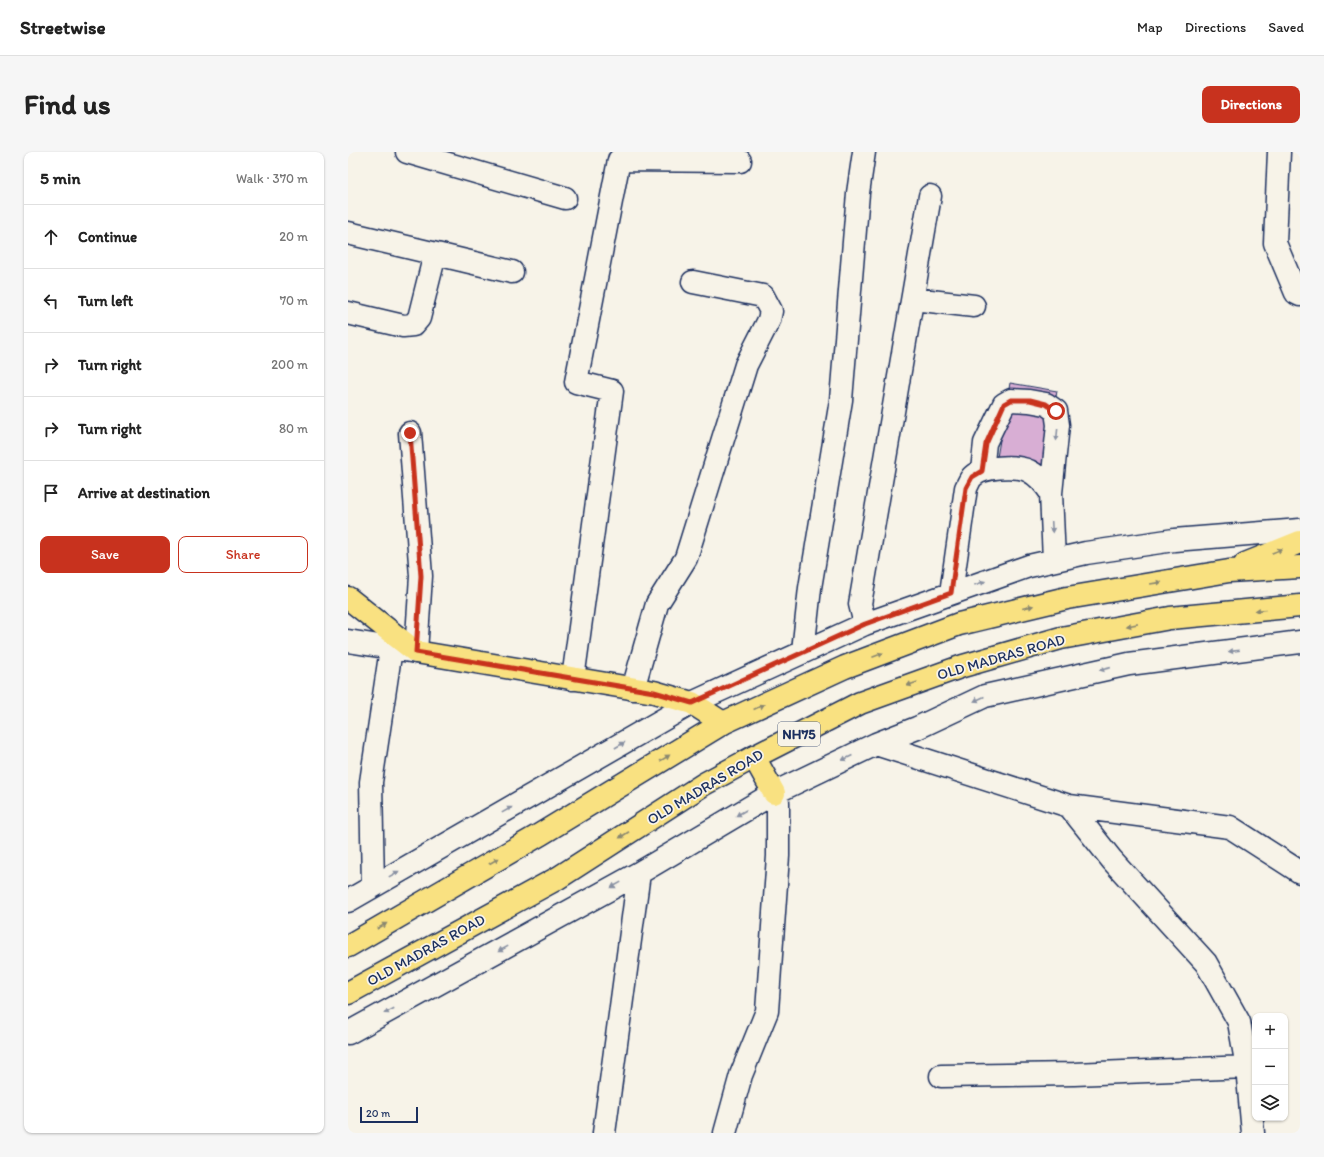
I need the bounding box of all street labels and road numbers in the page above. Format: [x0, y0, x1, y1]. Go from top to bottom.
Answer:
street label: OLD MADRAS ROAD [935, 630, 1067, 684]
road number: NH75 [778, 722, 820, 746]
street label: OLD MADRAS ROAD [644, 745, 766, 829]
street label: OLD MADRAS ROAD [364, 910, 488, 990]

